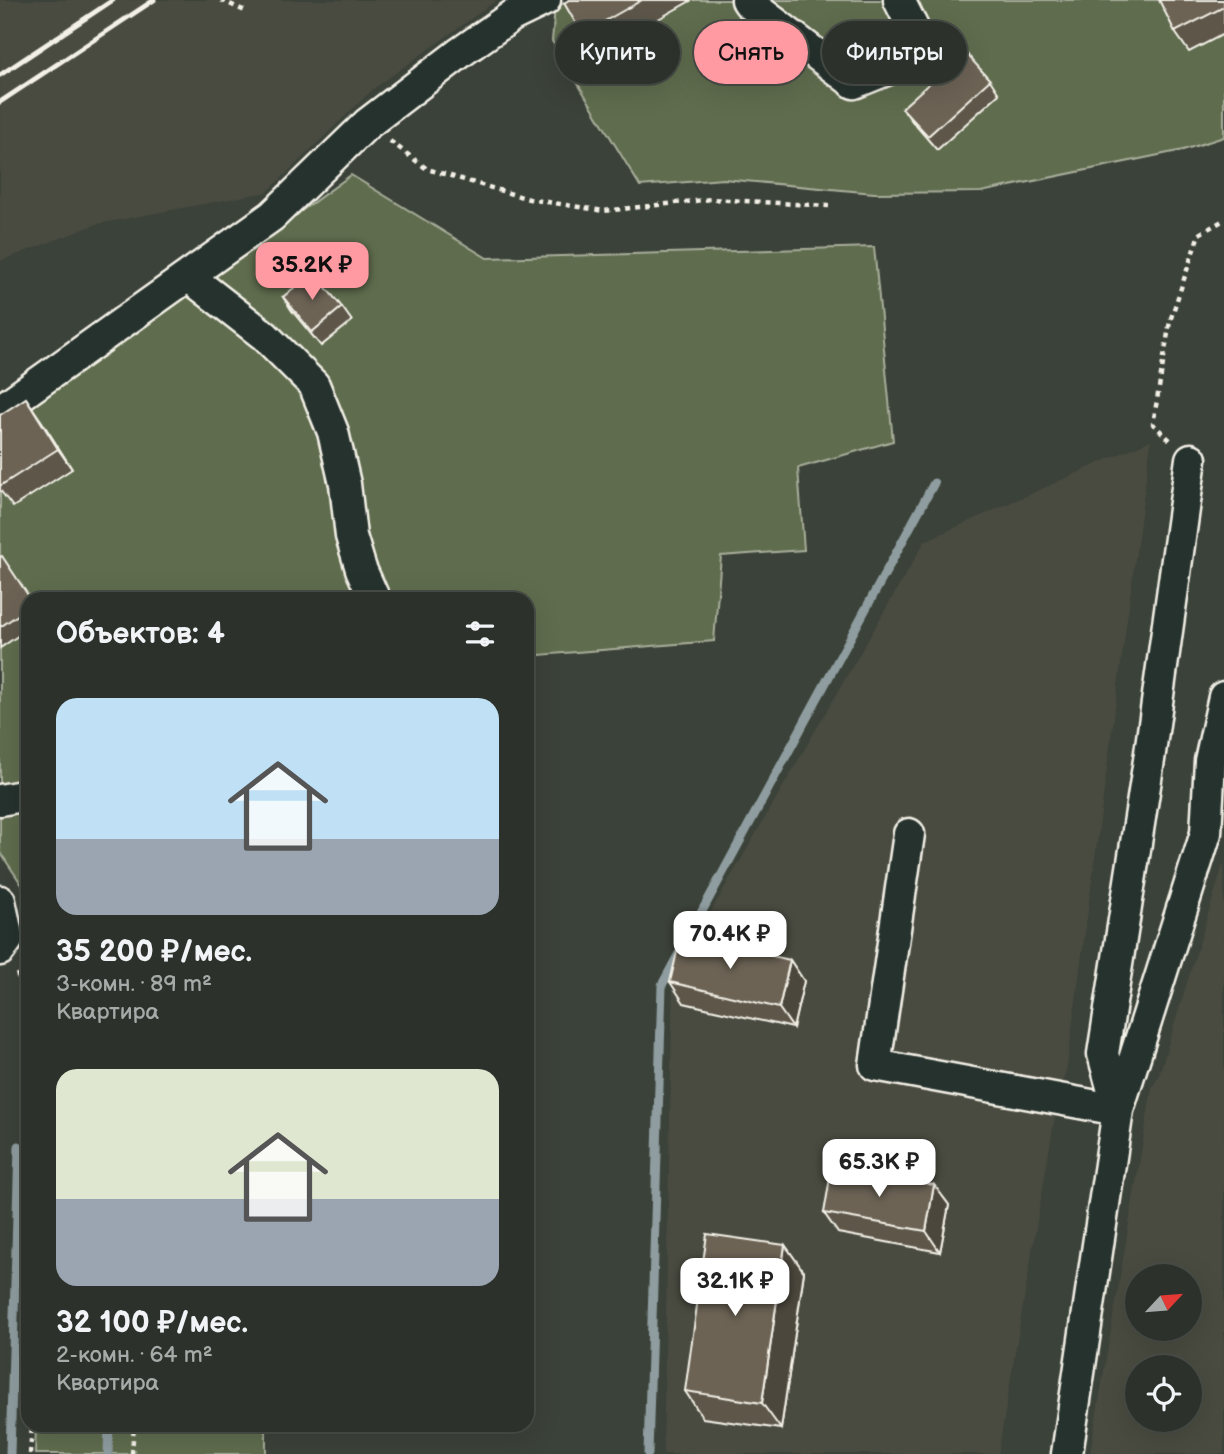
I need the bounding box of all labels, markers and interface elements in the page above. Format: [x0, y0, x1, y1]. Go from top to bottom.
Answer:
chip: Купить [555, 21, 680, 84]
chip: Снять [694, 21, 808, 84]
chip: Фильтры [822, 21, 967, 84]
pin: 35.2K ₽ [247, 243, 377, 302]
text: 35.2K ₽ [272, 251, 352, 279]
icon: filters [461, 615, 499, 653]
text: Объектов: 4 [56, 616, 225, 652]
icon: home [215, 743, 341, 869]
pin: 70.4K ₽ [665, 912, 795, 971]
text: 70.4K ₽ [690, 920, 770, 948]
text: 35 200 ₽/мес. [56, 934, 252, 970]
text: 3-комн. · 89 m² [56, 970, 212, 998]
text: Квартира [56, 998, 159, 1026]
icon: home [215, 1114, 341, 1240]
pin: 65.3K ₽ [814, 1140, 944, 1199]
text: 65.3K ₽ [839, 1148, 919, 1176]
pin: 32.1K ₽ [670, 1258, 800, 1318]
north arrow [1125, 1264, 1202, 1340]
map controls [1125, 1264, 1202, 1432]
text: 32.1K ₽ [696, 1267, 774, 1295]
text: 32 100 ₽/мес. [56, 1305, 248, 1341]
text: 2-комн. · 64 m² [56, 1341, 213, 1369]
button: locate [1125, 1355, 1202, 1432]
text: Квартира [56, 1369, 159, 1397]

